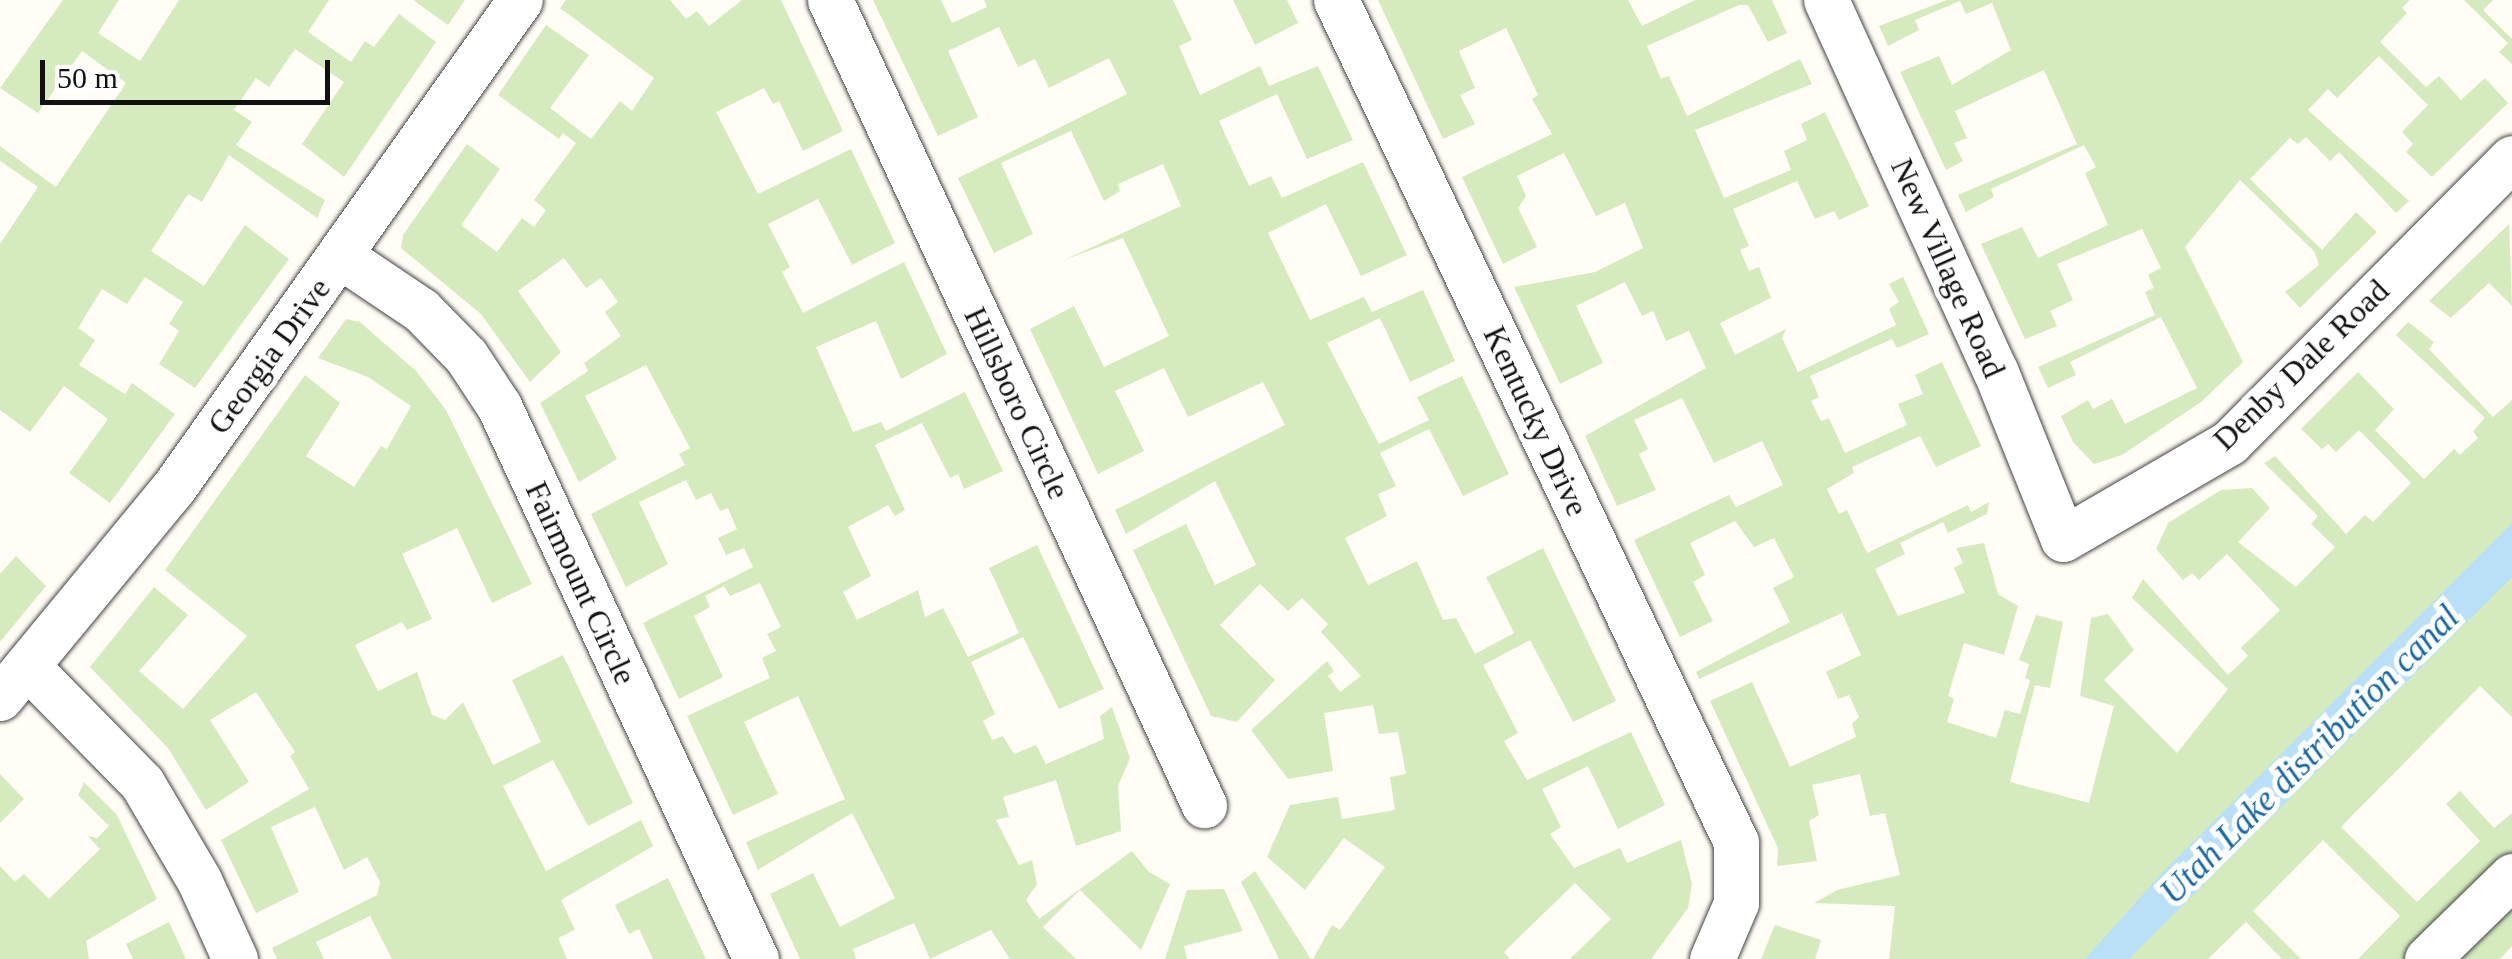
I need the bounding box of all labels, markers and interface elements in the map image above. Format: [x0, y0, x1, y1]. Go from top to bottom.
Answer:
scale bar [45, 40, 335, 102]
text: 50 m [57, 61, 118, 94]
street label: New Village Road [1882, 152, 2014, 384]
street label: Georgia Drive [200, 271, 338, 441]
street label: Denby Dale Road [2205, 272, 2397, 458]
street label: Hillsboro Circle [956, 301, 1078, 505]
street label: Kentucky Drive [1475, 320, 1597, 522]
street label: Fairmount Circle [517, 475, 645, 691]
water label: Utah Lake distribution canal [2152, 597, 2468, 913]

